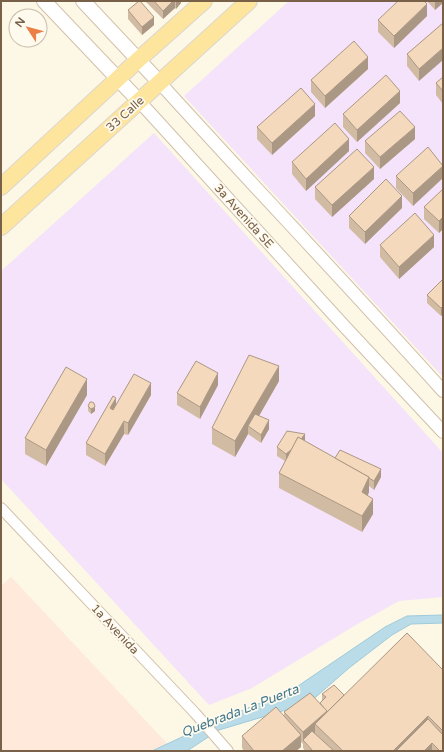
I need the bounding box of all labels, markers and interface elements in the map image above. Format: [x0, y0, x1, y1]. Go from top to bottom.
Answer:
north arrow [8, 8, 48, 48]
text: N [12, 15, 28, 30]
street label: 33 Calle [103, 93, 147, 135]
street label: 3a Avenida SE [211, 181, 277, 251]
street label: 1a Avenida [88, 601, 142, 657]
water label: Quebrada La Puerta [179, 681, 302, 741]

